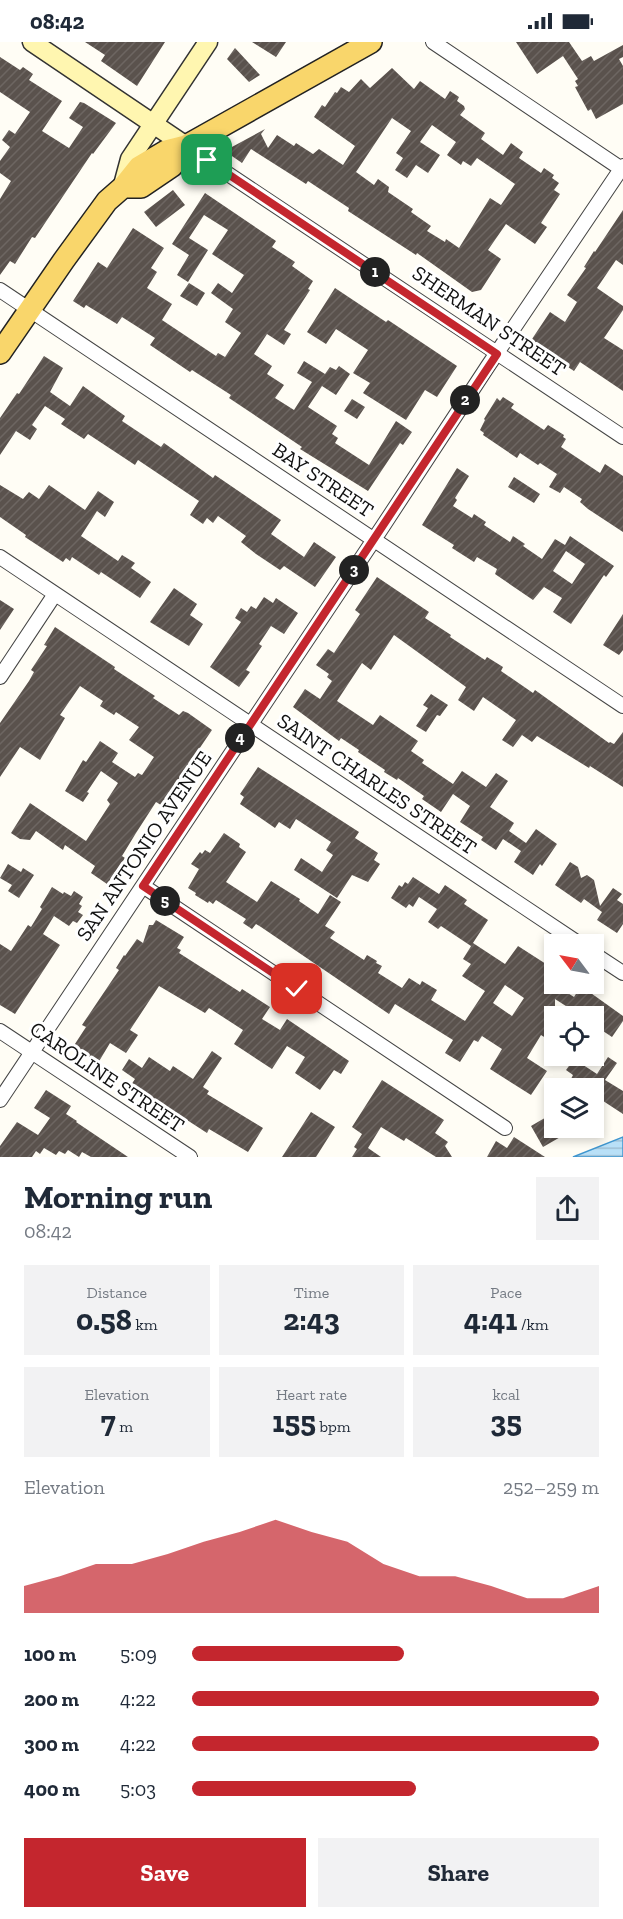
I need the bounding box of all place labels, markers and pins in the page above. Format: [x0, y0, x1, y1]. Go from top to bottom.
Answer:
pin [181, 134, 232, 185]
pin: 1 [360, 257, 390, 287]
pin: 2 [450, 385, 480, 415]
pin: 3 [339, 555, 369, 585]
pin: 4 [225, 723, 255, 753]
pin: 5 [150, 886, 180, 916]
pin [271, 963, 322, 1014]

